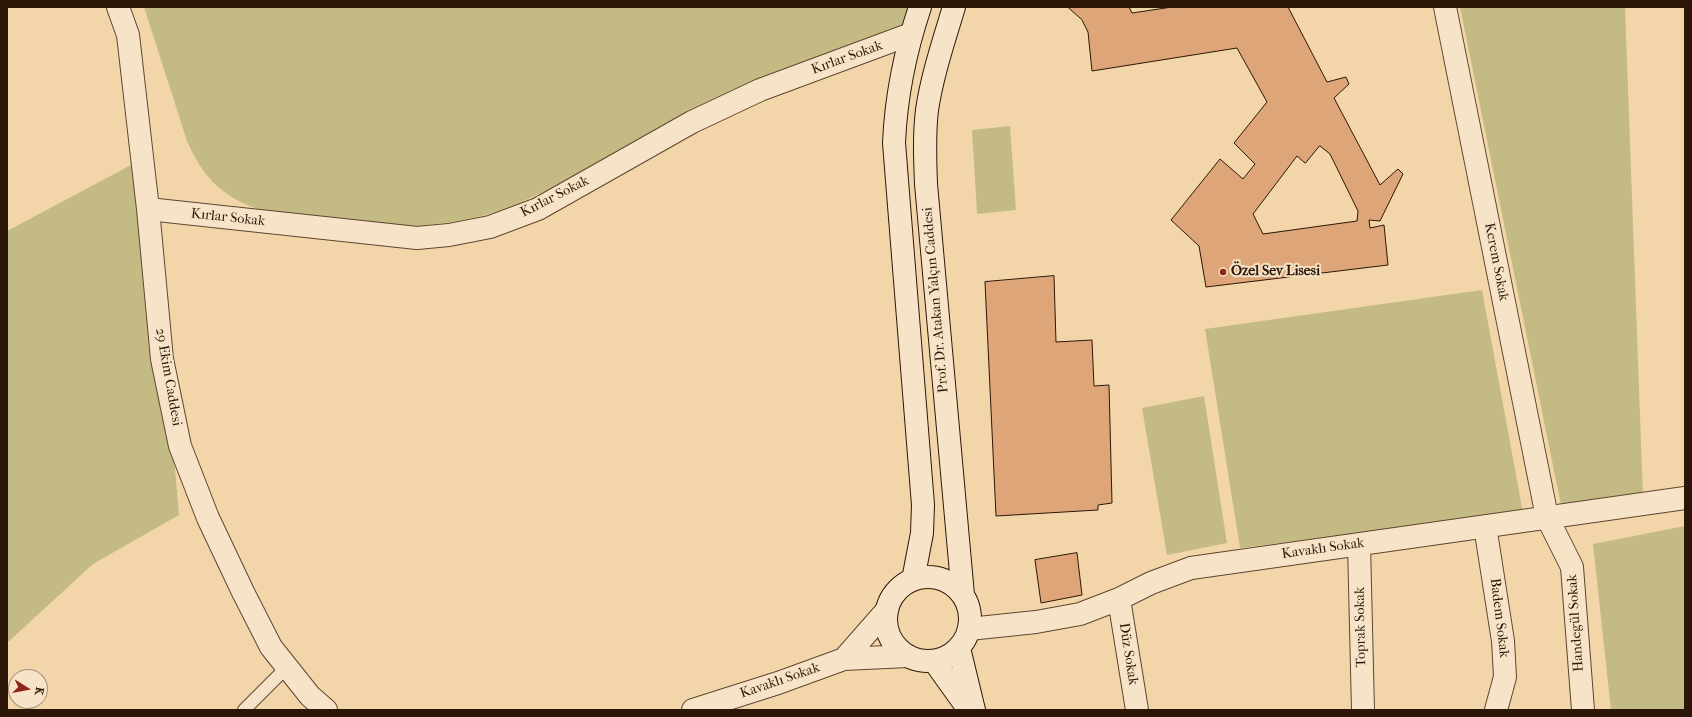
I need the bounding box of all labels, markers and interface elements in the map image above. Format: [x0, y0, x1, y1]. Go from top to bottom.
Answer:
street label: Kırlar Sokak [809, 37, 885, 79]
street label: Kırlar Sokak [518, 173, 592, 221]
street label: Kırlar Sokak [190, 206, 266, 230]
street label: Prof. Dr. Atakan Yalçın Caddesi [920, 207, 952, 393]
street label: Kerem Sokak [1480, 221, 1512, 303]
place label: Özel Sev Lisesi [1231, 264, 1320, 280]
marker: Özel Sev Lisesi [1218, 267, 1228, 277]
street label: 29 Ekim Caddesi [151, 327, 185, 427]
street label: Kavaklı Sokak [1281, 535, 1365, 563]
street label: Handegül Sokak [1564, 574, 1588, 672]
street label: Badem Sokak [1486, 577, 1512, 659]
street label: Toprak Sokak [1352, 587, 1370, 667]
street label: Düz Sokak [1115, 622, 1141, 686]
street label: Kavaklı Sokak [738, 660, 822, 702]
north arrow [8, 669, 48, 709]
text: K [32, 686, 46, 696]

